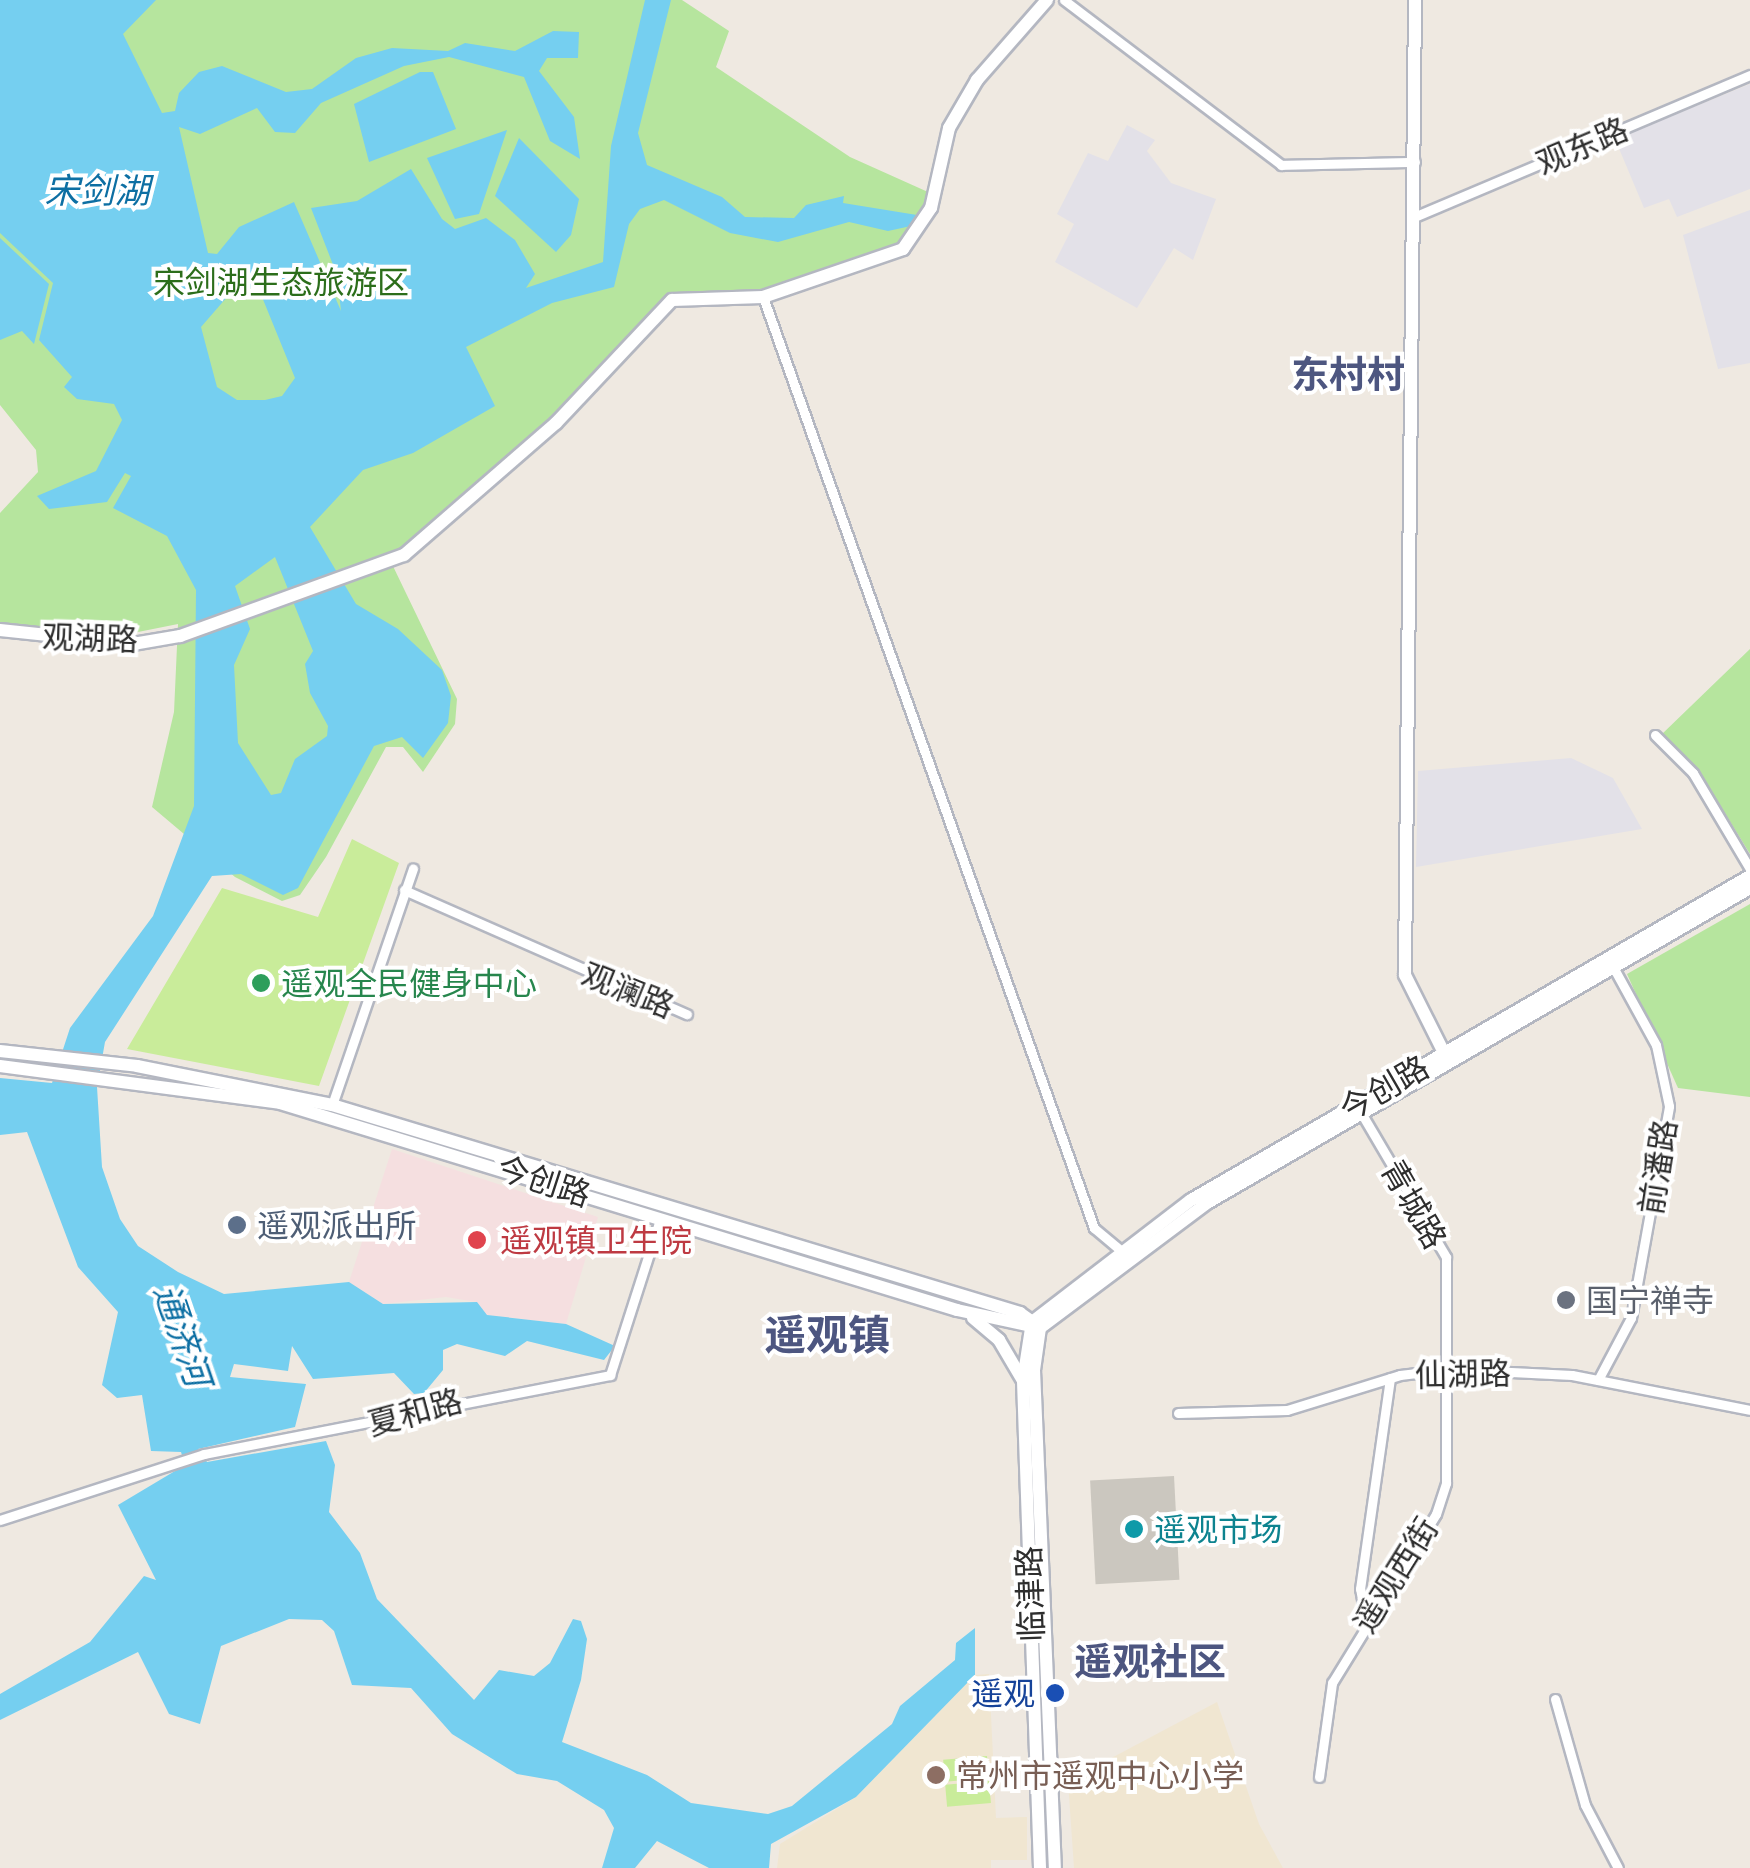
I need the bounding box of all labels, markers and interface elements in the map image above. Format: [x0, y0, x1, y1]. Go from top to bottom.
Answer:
street label: 观东路 [1530, 110, 1634, 182]
water label: 宋剑湖 [45, 169, 149, 211]
park label: 宋剑湖生态旅游区 [153, 263, 409, 301]
district label: 东村村 [1291, 351, 1405, 397]
street label: 观湖路 [41, 617, 139, 659]
street label: 观澜路 [576, 954, 680, 1026]
place label: 遥观全民健身中心 [281, 964, 537, 1002]
marker: 遥观全民健身中心 [250, 972, 272, 994]
street label: 今创路 [1333, 1047, 1435, 1129]
street label: 前潘路 [1632, 1117, 1684, 1217]
street label: 今创路 [492, 1148, 596, 1214]
street label: 青城路 [1373, 1153, 1455, 1255]
place label: 遥观派出所 [257, 1206, 417, 1244]
marker: 遥观派出所 [226, 1214, 248, 1236]
place label: 遥观镇卫生院 [500, 1221, 692, 1259]
marker: 遥观镇卫生院 [464, 1227, 490, 1253]
water label: 通济河 [146, 1279, 220, 1391]
place label: 国宁禅寺 [1586, 1281, 1714, 1319]
marker: 国宁禅寺 [1555, 1289, 1577, 1311]
district label: 遥观镇 [764, 1310, 890, 1360]
street label: 仙湖路 [1415, 1354, 1511, 1394]
street label: 夏和路 [364, 1381, 466, 1443]
place label: 遥观市场 [1154, 1510, 1282, 1548]
street label: 遥观西街 [1345, 1511, 1445, 1639]
marker: 遥观市场 [1123, 1518, 1145, 1540]
street label: 临津路 [1009, 1545, 1051, 1643]
district label: 遥观社区 [1074, 1638, 1226, 1684]
place label: 遥观 [971, 1674, 1035, 1712]
marker: 遥观 [1044, 1682, 1066, 1704]
place label: 常州市遥观中心小学 [956, 1756, 1244, 1794]
marker: 常州市遥观中心小学 [925, 1764, 947, 1786]

